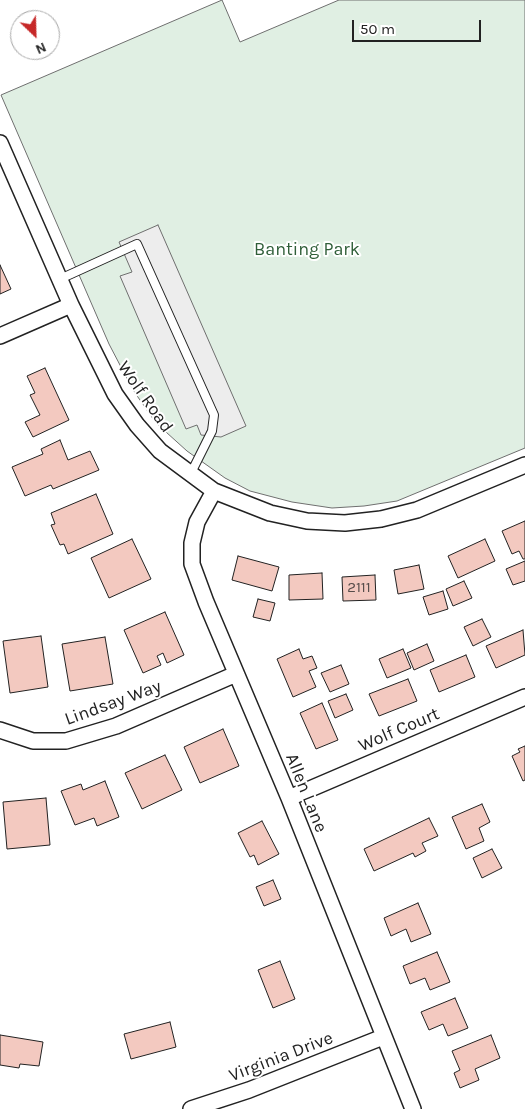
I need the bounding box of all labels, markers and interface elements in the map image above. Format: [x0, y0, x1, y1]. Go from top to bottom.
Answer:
north arrow [10, 10, 60, 60]
scale bar [355, 10, 484, 42]
text: 50 m [360, 20, 395, 38]
text: N [33, 38, 49, 58]
park label: Banting Park [254, 239, 360, 261]
street label: Wolf Road [113, 357, 177, 437]
house number: 2111 [347, 579, 371, 597]
street label: Lindsay Way [62, 676, 164, 730]
street label: Wolf Court [355, 703, 443, 757]
street label: Allen Lane [280, 750, 332, 836]
street label: Virginia Drive [226, 1027, 336, 1087]

